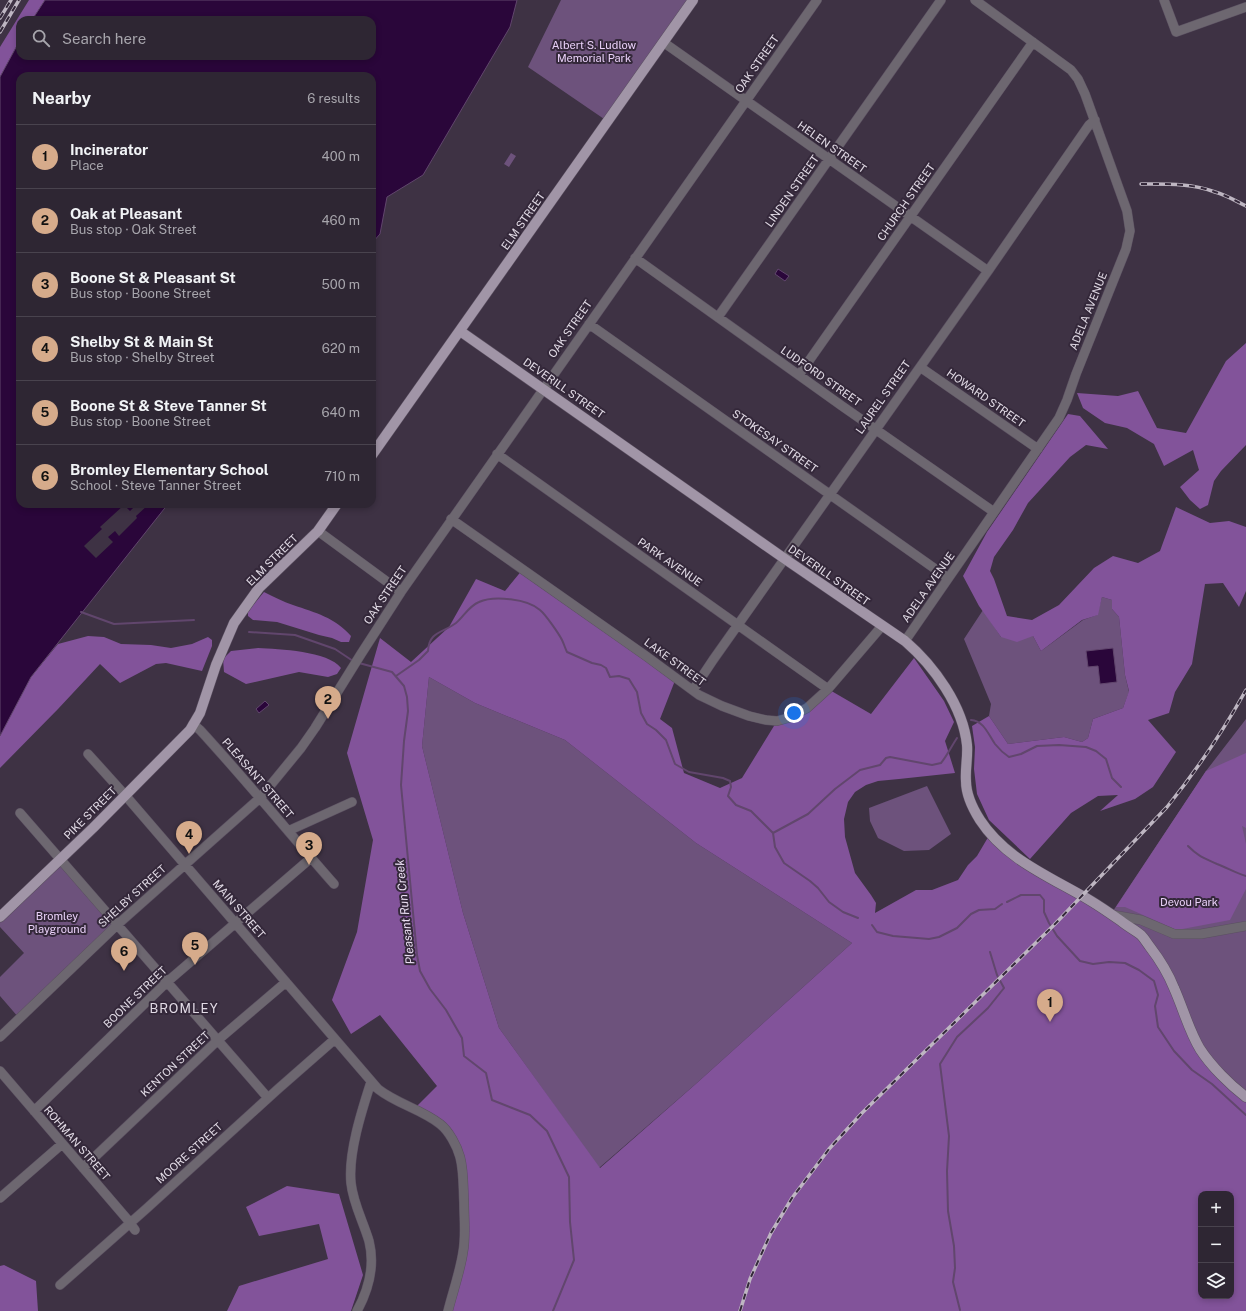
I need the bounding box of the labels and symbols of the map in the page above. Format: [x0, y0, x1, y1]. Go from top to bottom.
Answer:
street label: OAK STREET [733, 33, 781, 95]
park label: Albert S. Ludlow Memorial Park [552, 39, 637, 64]
street label: HELEN STREET [795, 119, 869, 175]
street label: LINDEN STREET [763, 152, 822, 229]
street label: CHURCH STREET [875, 161, 937, 243]
street label: ELM STREET [499, 190, 547, 252]
street label: ADELA AVENUE [1067, 270, 1109, 352]
street label: OAK STREET [546, 298, 594, 360]
street label: LUDFORD STREET [778, 344, 864, 409]
street label: DEVERILL STREET [521, 355, 607, 421]
street label: LAUREL STREET [853, 358, 913, 436]
street label: HOWARD STREET [945, 366, 1028, 430]
street label: STOKESAY STREET [730, 407, 820, 475]
street label: ELM STREET [244, 532, 300, 588]
street label: PARK AVENUE [636, 535, 704, 589]
street label: DEVERILL STREET [786, 542, 872, 608]
street label: ADELA AVENUE [899, 549, 957, 624]
street label: OAK STREET [361, 563, 409, 626]
street label: LAKE STREET [642, 636, 708, 689]
pin: 2 [315, 686, 341, 719]
your location [784, 703, 804, 723]
street label: PLEASANT STREET [220, 736, 296, 821]
street label: PIKE STREET [61, 784, 119, 842]
pin: 4 [176, 821, 202, 854]
pin: 3 [296, 832, 322, 865]
water label: Pleasant Run Creek [392, 858, 417, 965]
street label: SHELBY STREET [96, 862, 169, 929]
street label: MAIN STREET [210, 877, 268, 941]
park label: Devou Park [1160, 896, 1218, 908]
park label: Bromley Playground [28, 910, 86, 935]
pin: 5 [182, 932, 208, 965]
pin: 6 [111, 938, 137, 971]
street label: BOONE STREET [101, 964, 169, 1030]
pin: 1 [1037, 989, 1063, 1022]
district label: BROMLEY [149, 1001, 219, 1016]
street label: KENTON STREET [138, 1029, 212, 1099]
street label: ROHMAN STREET [42, 1104, 113, 1183]
street label: MOORE STREET [154, 1120, 225, 1186]

